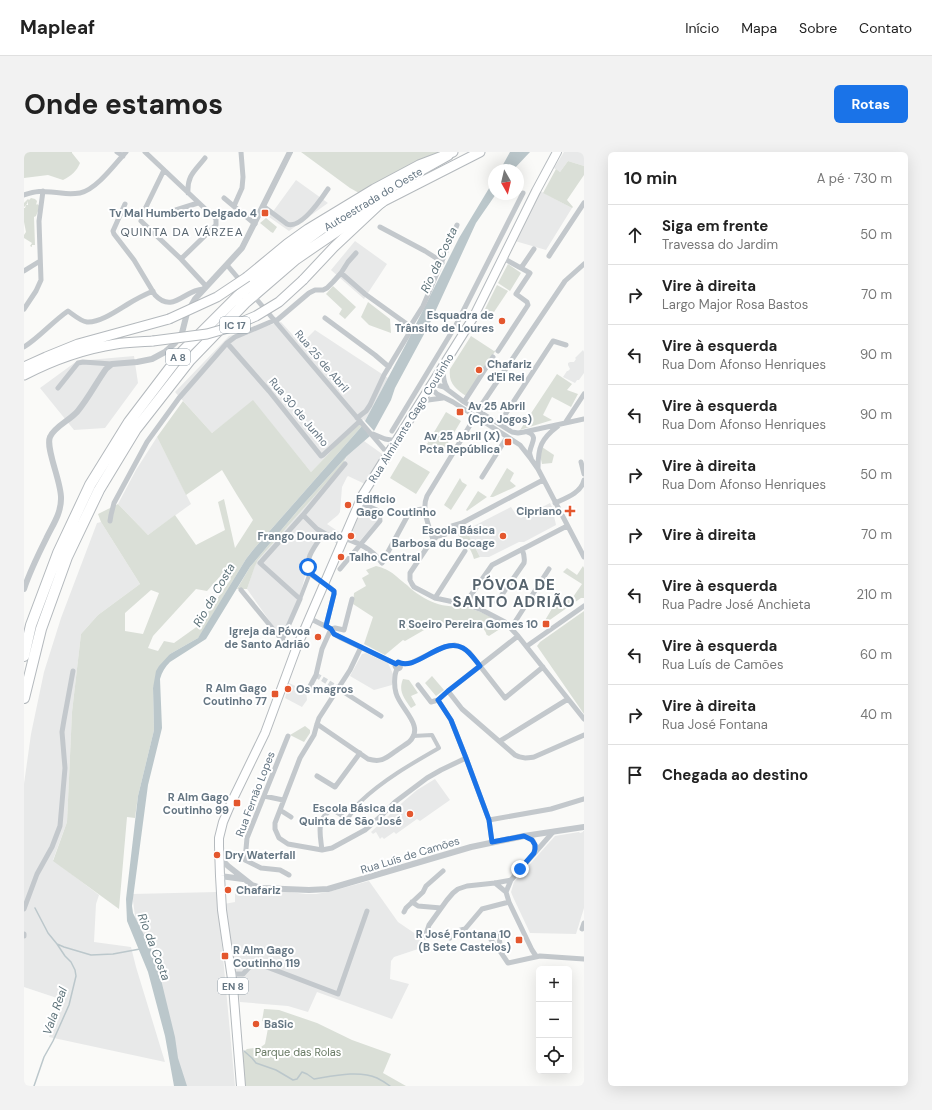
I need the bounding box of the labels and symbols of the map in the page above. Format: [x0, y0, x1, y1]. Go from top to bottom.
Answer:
street label: Autoestrada do Oeste [321, 164, 425, 234]
north arrow [488, 164, 524, 200]
place label: Tv Mal Humberto Delgado 4 [109, 206, 257, 220]
marker: Tv Mal Humberto Delgado 4 [260, 208, 270, 218]
district label: QUINTA DA VÁRZEA [120, 224, 244, 240]
water label: Rio da Costa [417, 224, 461, 296]
place label: Esquadra de Trânsito de Loures [395, 308, 494, 335]
marker: Esquadra de Trânsito de Loures [497, 316, 507, 326]
road number: IC 17 [220, 317, 250, 333]
street label: Rua 25 de Abril [292, 327, 352, 395]
road number: A 8 [166, 349, 190, 365]
street label: Rua Almirante Gago Coutinho [365, 351, 457, 485]
place label: Chafariz d'El Rei [487, 357, 532, 384]
marker: Chafariz d'El Rei [474, 365, 484, 375]
street label: Rua 30 de Junho [266, 375, 332, 449]
place label: Av 25 Abril (Cpo Jogos) [468, 399, 532, 426]
marker: Av 25 Abril (Cpo Jogos) [455, 407, 465, 417]
place label: Av 25 Abril (X) Pcta República [420, 429, 500, 456]
marker: Av 25 Abril (X) Pcta República [503, 437, 513, 447]
place label: Edificio Gago Coutinho [356, 492, 437, 519]
marker: Edificio Gago Coutinho [343, 500, 353, 510]
place label: Cipriano [516, 504, 562, 518]
marker: Cipriano [565, 506, 575, 516]
place label: Escola Básica Barbosa du Bocage [392, 523, 495, 550]
place label: Frango Dourado [257, 529, 343, 543]
marker: Frango Dourado [346, 531, 356, 541]
marker: Escola Básica Barbosa du Bocage [498, 531, 508, 541]
place label: Talho Central [349, 550, 420, 564]
marker: Talho Central [336, 552, 346, 562]
route start [299, 558, 317, 576]
water label: Rio da Costa [189, 560, 239, 630]
district label: PÓVOA DE SANTO ADRIÃO [452, 575, 576, 612]
place label: R Soeiro Pereira Gomes 10 [399, 617, 538, 631]
marker: R Soeiro Pereira Gomes 10 [541, 619, 551, 629]
place label: Igreja da Póvoa de Santo Adrião [224, 624, 310, 651]
marker: Igreja da Póvoa de Santo Adrião [313, 632, 323, 642]
place label: R Alm Gago Coutinho 77 [203, 681, 267, 708]
place label: Os magros [296, 682, 354, 696]
marker: Os magros [283, 684, 293, 694]
marker: R Alm Gago Coutinho 77 [270, 689, 280, 699]
street label: Rua Fernão Lopes [232, 749, 278, 839]
place label: R Alm Gago Coutinho 99 [163, 790, 229, 817]
marker: R Alm Gago Coutinho 99 [232, 798, 242, 808]
place label: Escola Básica da Quinta de São José [299, 801, 402, 828]
marker: Escola Básica da Quinta de São José [405, 809, 415, 819]
street label: Rua Luís de Camões [359, 833, 461, 877]
place label: Dry Waterfall [225, 848, 295, 862]
marker: Dry Waterfall [212, 850, 222, 860]
route end [511, 860, 529, 878]
place label: Chafariz [236, 883, 281, 897]
marker: Chafariz [223, 885, 233, 895]
water label: Rio da Costa [134, 911, 174, 983]
place label: R José Fontana 10 (B Sete Castelos) [416, 927, 511, 954]
marker: R José Fontana 10 (B Sete Castelos) [514, 935, 524, 945]
place label: R Alm Gago Coutinho 119 [233, 943, 300, 970]
marker: R Alm Gago Coutinho 119 [220, 951, 230, 961]
road number: EN 8 [218, 978, 248, 994]
water label: Vala Real [39, 985, 71, 1037]
place label: BaSic [264, 1017, 294, 1031]
marker: BaSic [251, 1019, 261, 1029]
park label: Parque das Rolas [255, 1045, 341, 1059]

